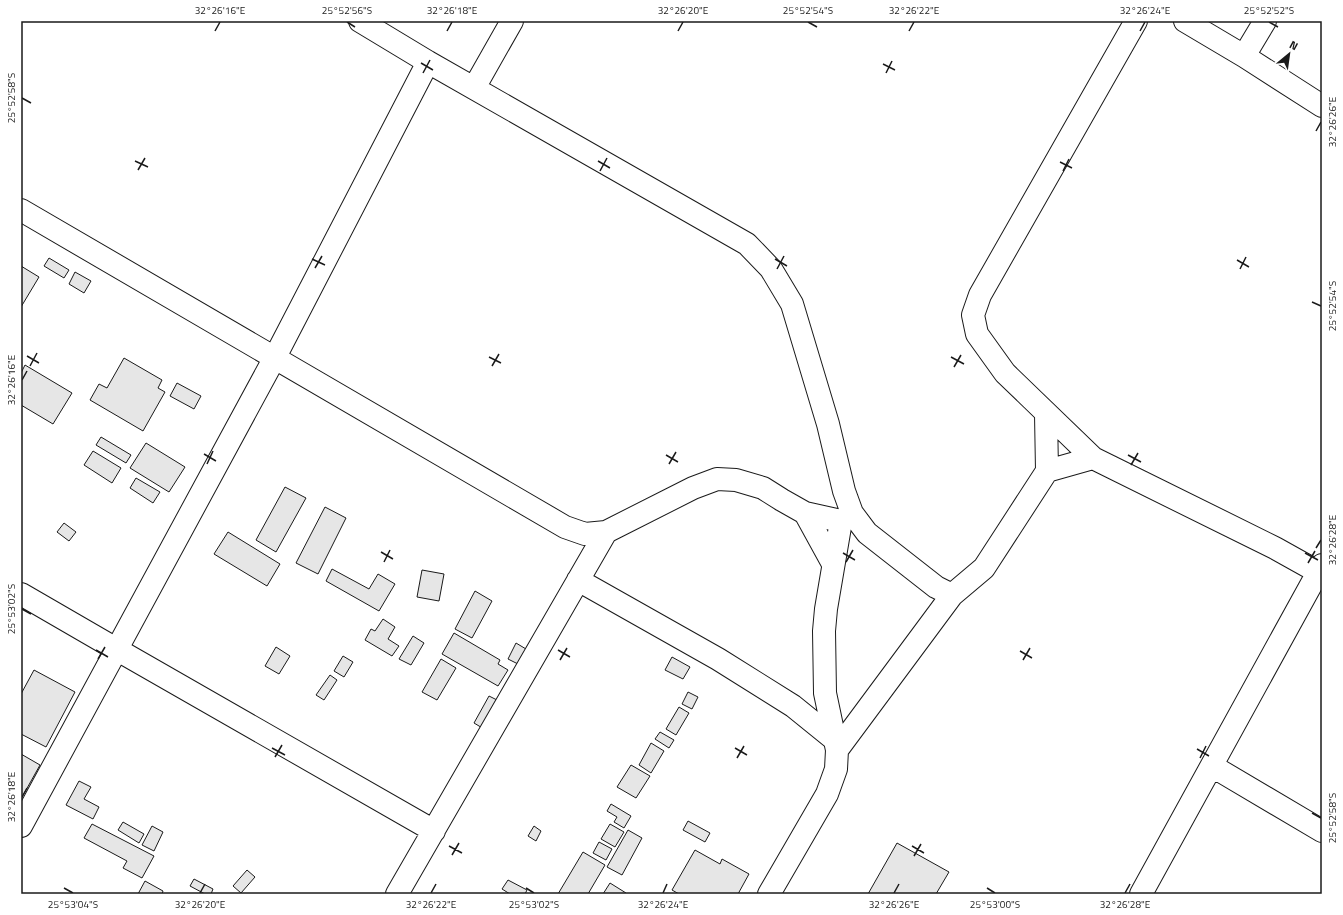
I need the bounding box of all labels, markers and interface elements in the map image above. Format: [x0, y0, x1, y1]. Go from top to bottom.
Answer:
text: 32°26'16"E [195, 3, 246, 18]
text: 25°52'56"S [322, 3, 372, 18]
text: 32°26'18"E [427, 3, 478, 18]
text: 32°26'20"E [658, 3, 709, 18]
text: 25°52'54"S [783, 3, 833, 18]
text: 32°26'22"E [889, 3, 940, 18]
text: 32°26'24"E [1120, 3, 1171, 18]
text: 25°52'52"S [1244, 3, 1294, 18]
north arrow [1269, 34, 1309, 74]
text: N [1287, 36, 1301, 54]
text: 25°52'58"S [4, 73, 19, 123]
text: 32°26'26"E [1325, 96, 1340, 147]
text: 25°52'54"S [1325, 281, 1340, 331]
text: 32°26'16"E [4, 354, 19, 405]
text: 32°26'28"E [1325, 514, 1340, 565]
text: 25°53'02"S [4, 584, 19, 634]
text: 32°26'18"E [4, 771, 19, 822]
text: 25°52'58"S [1325, 793, 1340, 843]
text: 25°53'04"S [48, 897, 98, 912]
text: 32°26'20"E [175, 897, 226, 912]
text: 32°26'22"E [406, 897, 457, 912]
text: 25°53'02"S [509, 897, 559, 912]
text: 32°26'24"E [638, 897, 689, 912]
text: 32°26'26"E [869, 897, 920, 912]
text: 25°53'00"S [970, 897, 1020, 912]
text: 32°26'28"E [1100, 897, 1151, 912]

